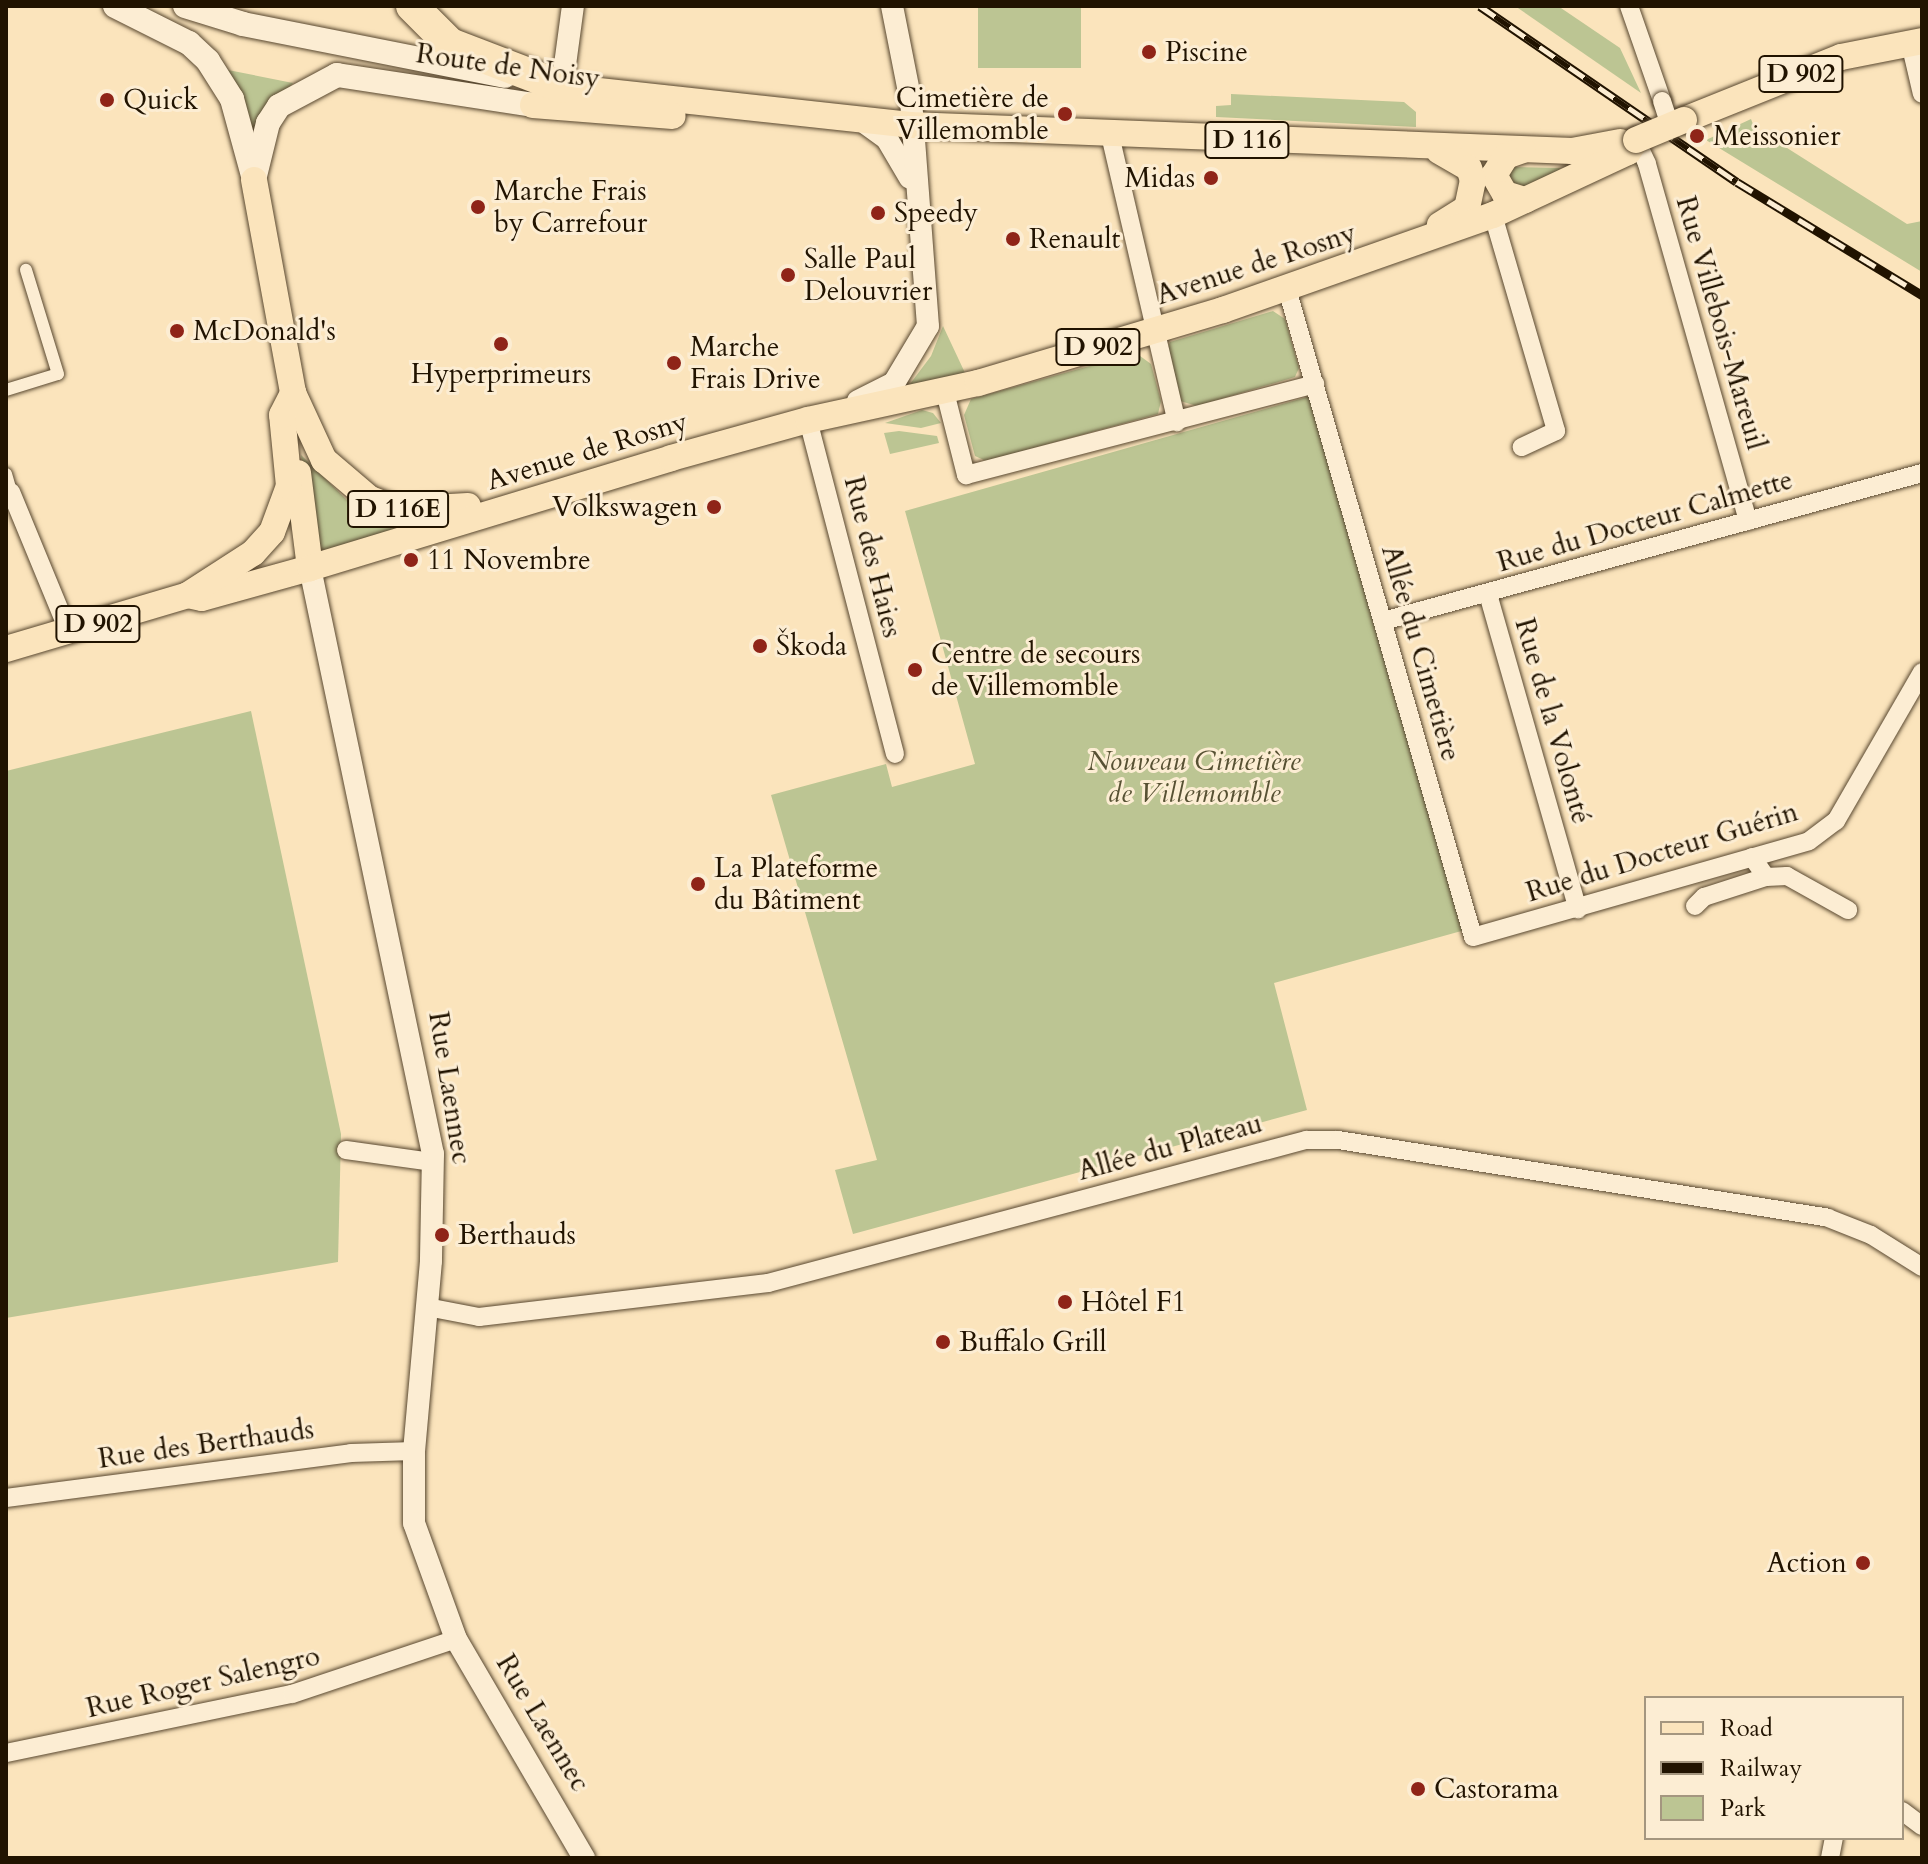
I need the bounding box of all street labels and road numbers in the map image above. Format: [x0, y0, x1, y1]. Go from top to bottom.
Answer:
street label: Route de Noisy [414, 36, 602, 96]
road number: D 902 [1757, 52, 1845, 96]
road number: D 116 [1203, 118, 1291, 162]
street label: Rue Villebois-Mareuil [1669, 192, 1773, 454]
street label: Avenue de Rosny [1152, 216, 1360, 312]
road number: D 902 [1054, 325, 1142, 369]
street label: Avenue de Rosny [483, 405, 691, 497]
street label: Rue du Docteur Calmette [1494, 463, 1796, 579]
street label: Rue des Haies [837, 473, 909, 641]
road number: D 116E [346, 487, 450, 531]
street label: Allée du Cimetière [1374, 541, 1468, 765]
road number: D 902 [54, 602, 142, 646]
street label: Rue de la Volonté [1508, 614, 1598, 828]
street label: Rue du Docteur Guérin [1522, 795, 1802, 909]
street label: Rue Laennec [421, 1009, 479, 1167]
street label: Allée du Plateau [1074, 1106, 1266, 1188]
street label: Rue des Berthauds [96, 1412, 316, 1476]
street label: Rue Roger Salengro [83, 1639, 323, 1725]
street label: Rue Laennec [489, 1648, 597, 1798]

